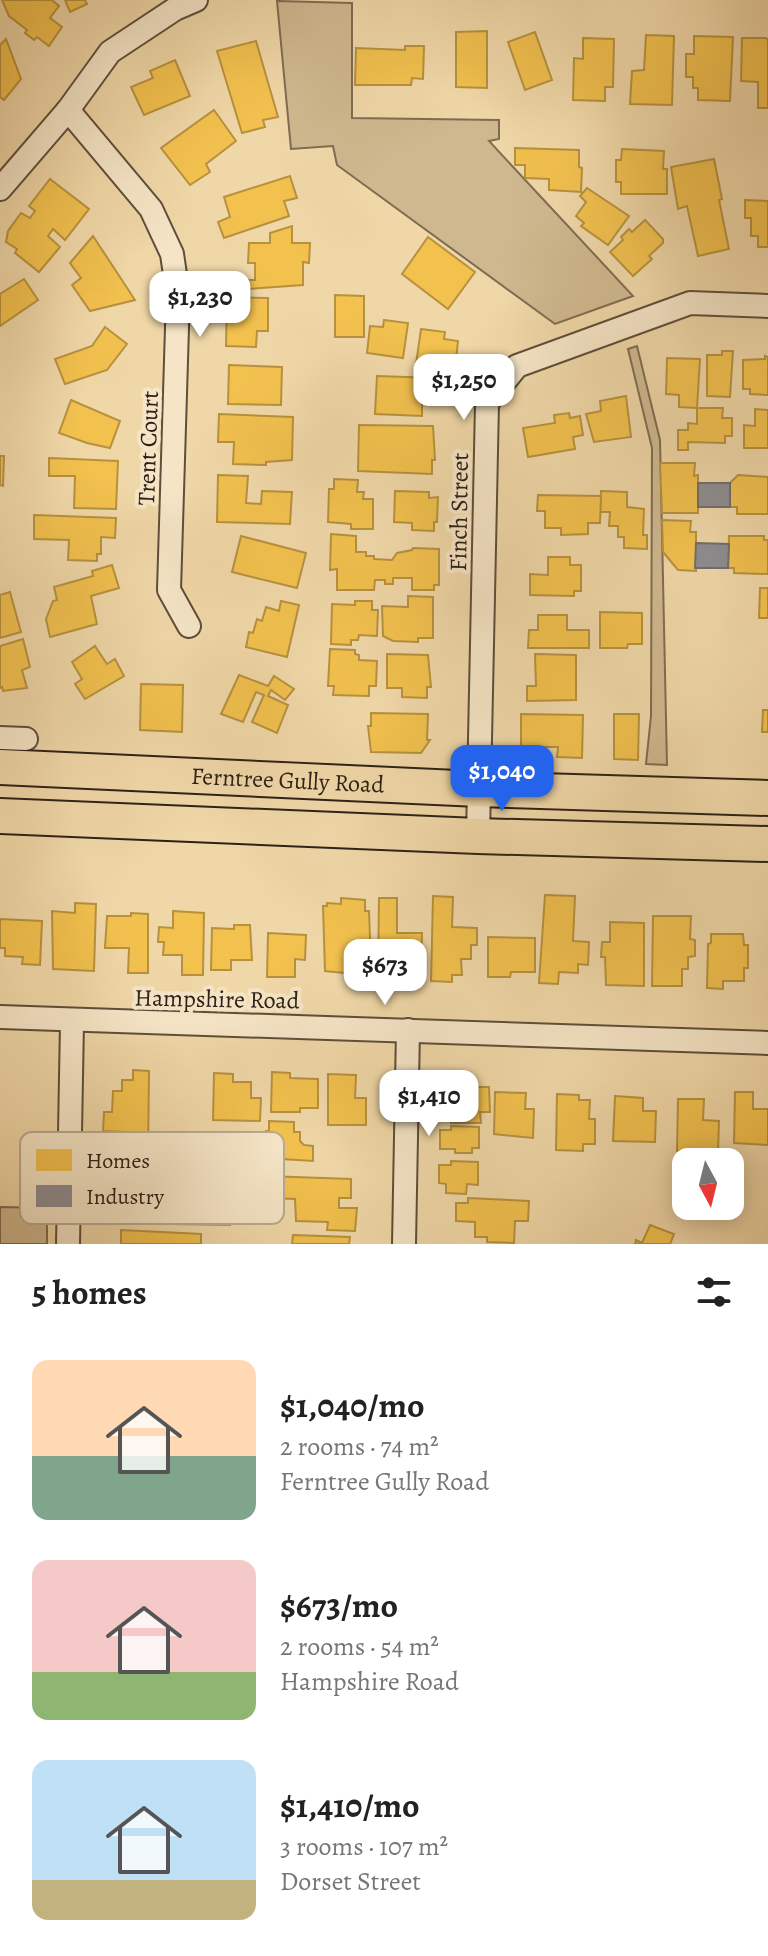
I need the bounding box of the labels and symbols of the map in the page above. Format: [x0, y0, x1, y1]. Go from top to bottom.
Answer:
pin: $1,230 [135, 271, 265, 339]
pin: $1,250 [399, 354, 529, 422]
street label: Trent Court [130, 390, 166, 506]
street label: Finch Street [442, 452, 476, 572]
pin: $1,040 [437, 745, 567, 813]
street label: Ferntree Gully Road [190, 760, 385, 801]
pin: $673 [338, 939, 432, 1007]
street label: Hampshire Road [134, 982, 300, 1016]
pin: $1,410 [364, 1070, 494, 1138]
legend [20, 1132, 284, 1224]
text: Homes [86, 1146, 150, 1176]
north arrow [672, 1148, 744, 1220]
text: Industry [86, 1182, 164, 1212]

